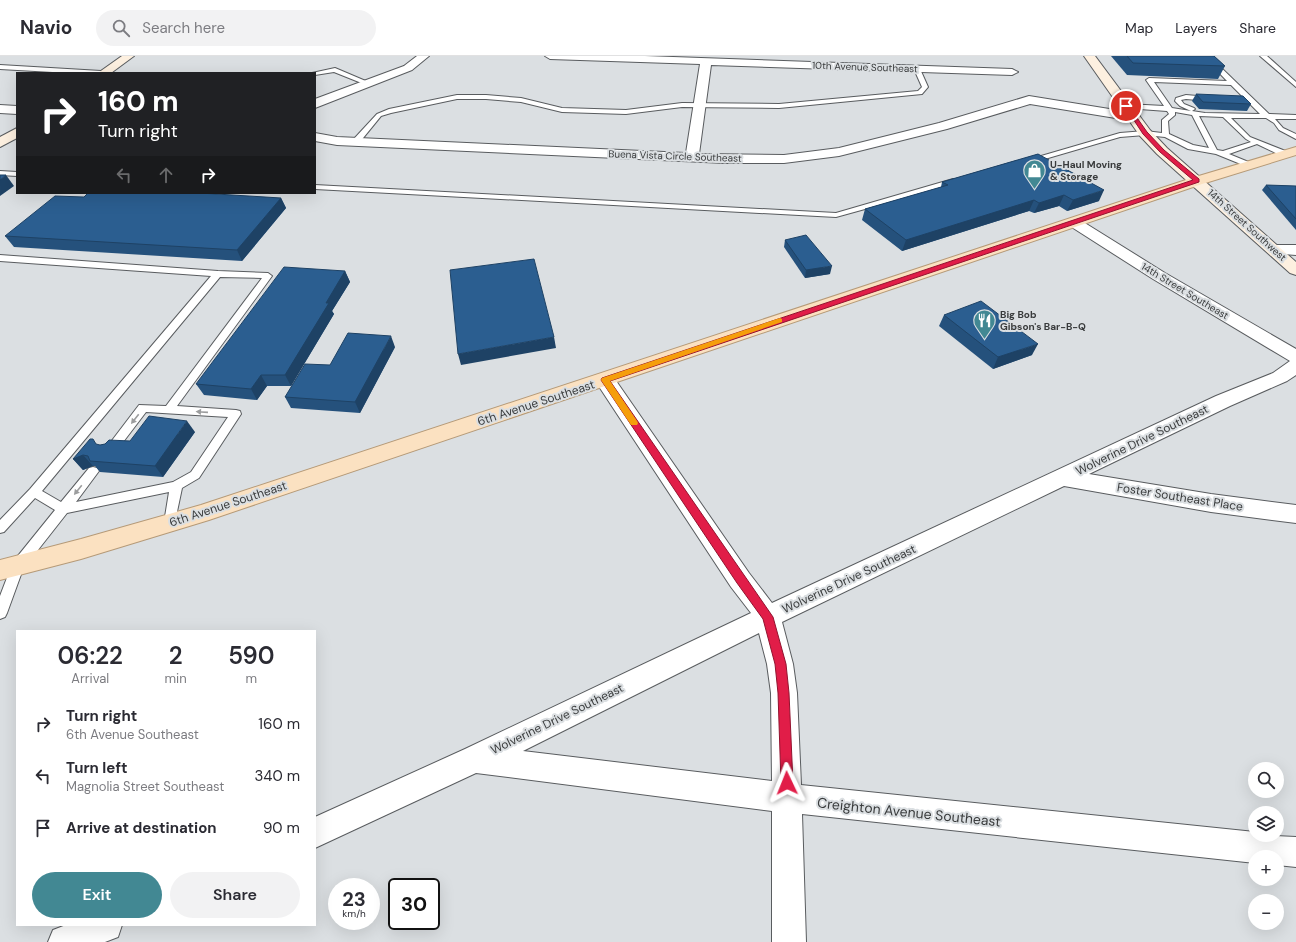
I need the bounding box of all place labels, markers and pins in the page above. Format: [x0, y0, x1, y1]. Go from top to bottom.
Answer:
pin [1109, 89, 1143, 123]
shop icon: U-Haul Moving & Storage [1022, 157, 1048, 190]
place label: U-Haul Moving & Storage [1050, 158, 1122, 183]
restaurant icon: Big Bob Gibson's Bar-B-Q [972, 307, 998, 340]
place label: Big Bob Gibson's Bar-B-Q [1000, 308, 1086, 333]

